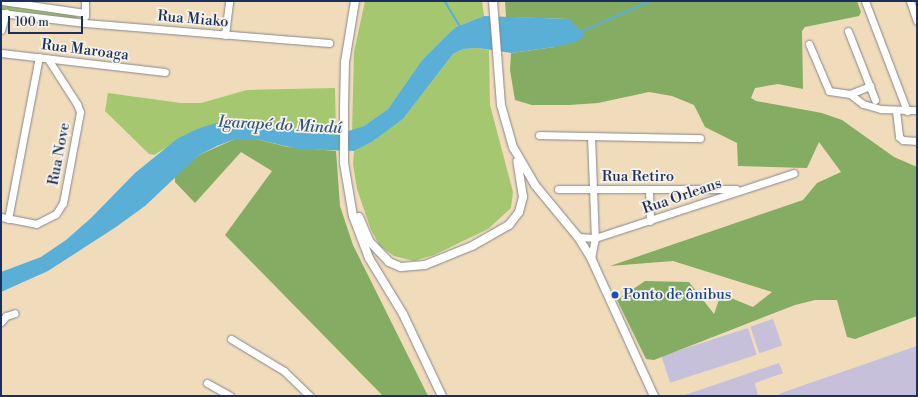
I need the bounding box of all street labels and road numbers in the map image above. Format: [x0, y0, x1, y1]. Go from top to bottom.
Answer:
street label: Rua Miako [157, 7, 229, 31]
street label: Rua Maroaga [40, 36, 130, 64]
street label: Rua Nove [44, 121, 74, 187]
street label: Rua Retiro [602, 168, 674, 186]
street label: Rua Orleans [640, 174, 724, 218]

